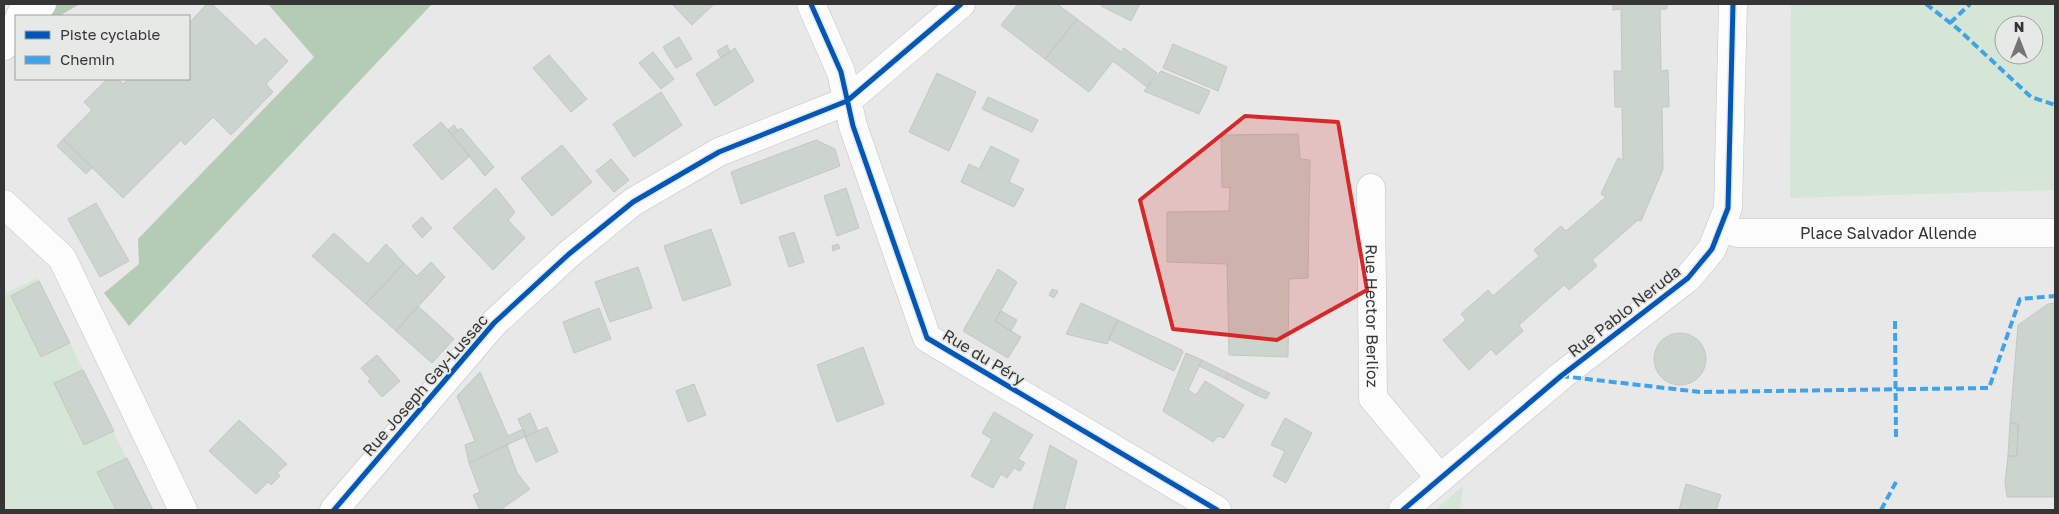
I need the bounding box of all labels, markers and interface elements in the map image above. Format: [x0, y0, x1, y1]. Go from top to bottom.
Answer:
legend [15, 15, 190, 80]
north arrow [1994, 15, 2044, 65]
text: N [2014, 18, 2024, 35]
text: Piste cyclable [60, 25, 161, 43]
text: Chemin [60, 50, 115, 68]
street label: Place Salvador Allende [1800, 223, 1977, 243]
street label: Rue Hector Berlioz [1362, 244, 1383, 388]
street label: Rue Pablo Neruda [1564, 261, 1684, 361]
street label: Rue Joseph Gay-Lussac [358, 310, 492, 460]
street label: Rue du Péry [939, 325, 1029, 389]

